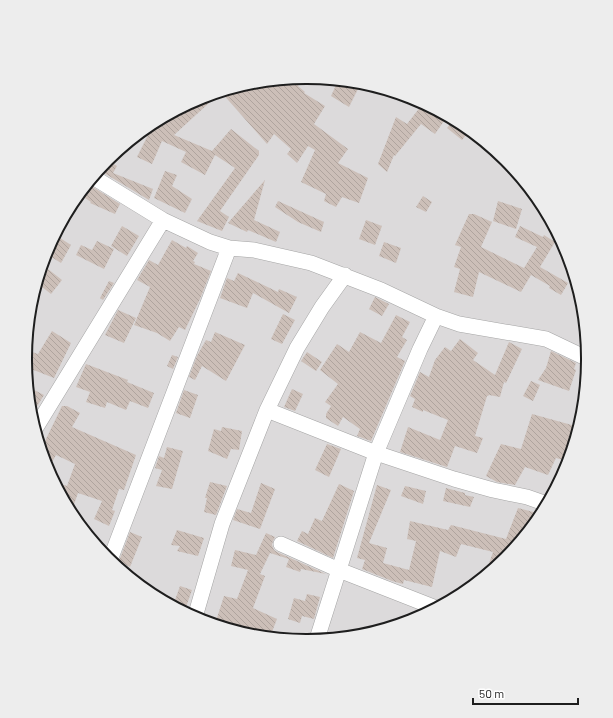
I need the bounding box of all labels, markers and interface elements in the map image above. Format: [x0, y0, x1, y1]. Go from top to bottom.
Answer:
scale bar [473, 680, 578, 706]
text: 50 m [479, 686, 504, 700]

